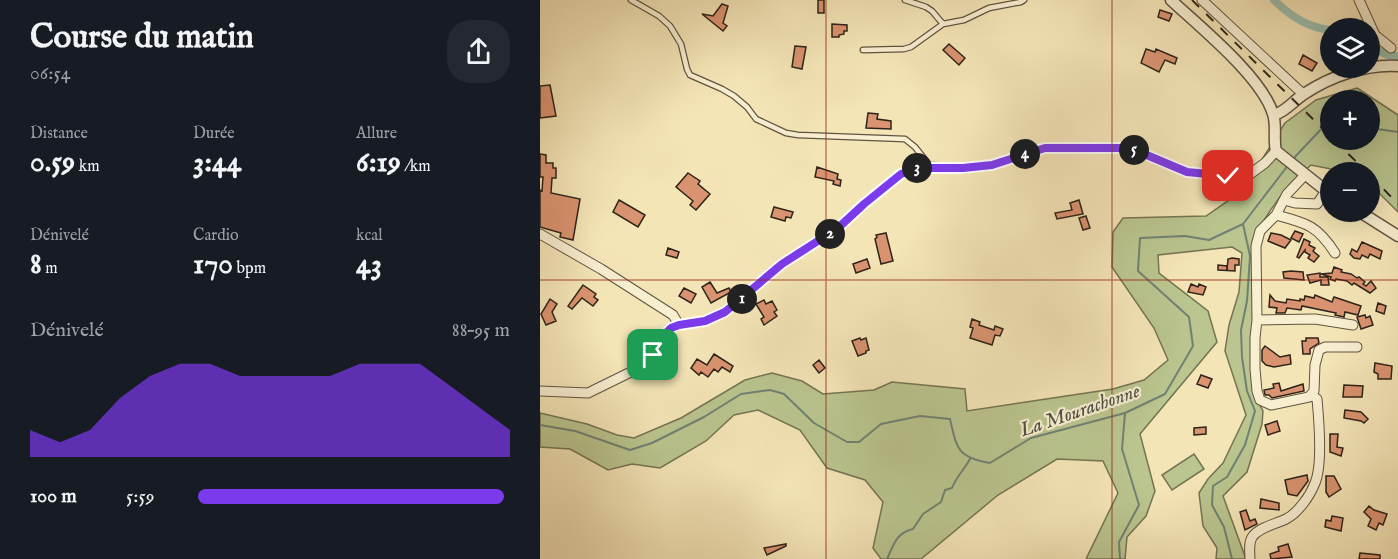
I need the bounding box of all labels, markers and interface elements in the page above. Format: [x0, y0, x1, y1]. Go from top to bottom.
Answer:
text: Course du matin [30, 17, 254, 59]
map controls [1320, 18, 1380, 222]
button: layers [1320, 18, 1380, 78]
button: share [447, 20, 510, 83]
text: 06:54 [30, 61, 71, 86]
button: + [1320, 90, 1380, 150]
text: Distance [30, 124, 88, 144]
text: Durée [193, 124, 235, 144]
text: Allure [356, 124, 397, 144]
pin: 5 [1119, 135, 1149, 165]
pin: 4 [1010, 139, 1040, 169]
text: 5 [1131, 140, 1137, 160]
text: 0.59 [30, 144, 75, 182]
text: 3:44 [193, 144, 242, 182]
text: 6:19 [356, 144, 401, 182]
text: 4 [1021, 144, 1029, 164]
pin [1202, 150, 1253, 201]
pin: 3 [902, 153, 932, 183]
text: km [75, 157, 100, 177]
text: /km [401, 157, 431, 177]
text: 3 [914, 158, 920, 178]
icon: check [1211, 159, 1244, 192]
button: − [1320, 162, 1380, 222]
pin: 2 [815, 219, 845, 249]
text: 2 [826, 224, 834, 244]
text: Dénivelé [30, 226, 89, 246]
text: Cardio [193, 226, 239, 246]
text: kcal [356, 226, 383, 246]
text: 8 [30, 246, 42, 284]
text: 170 [193, 246, 233, 284]
text: 43 [356, 246, 382, 284]
text: m [42, 259, 58, 279]
text: bpm [233, 259, 266, 279]
pin: 1 [727, 284, 757, 314]
text: 1 [739, 289, 745, 309]
text: Dénivelé [30, 318, 104, 343]
text: 88–95 m [452, 318, 510, 343]
pin [627, 329, 678, 380]
icon: arrive [636, 338, 669, 371]
water label: La Mourachonne [1016, 379, 1144, 444]
text: 100 m [30, 484, 77, 509]
text: 5:59 [126, 484, 155, 509]

